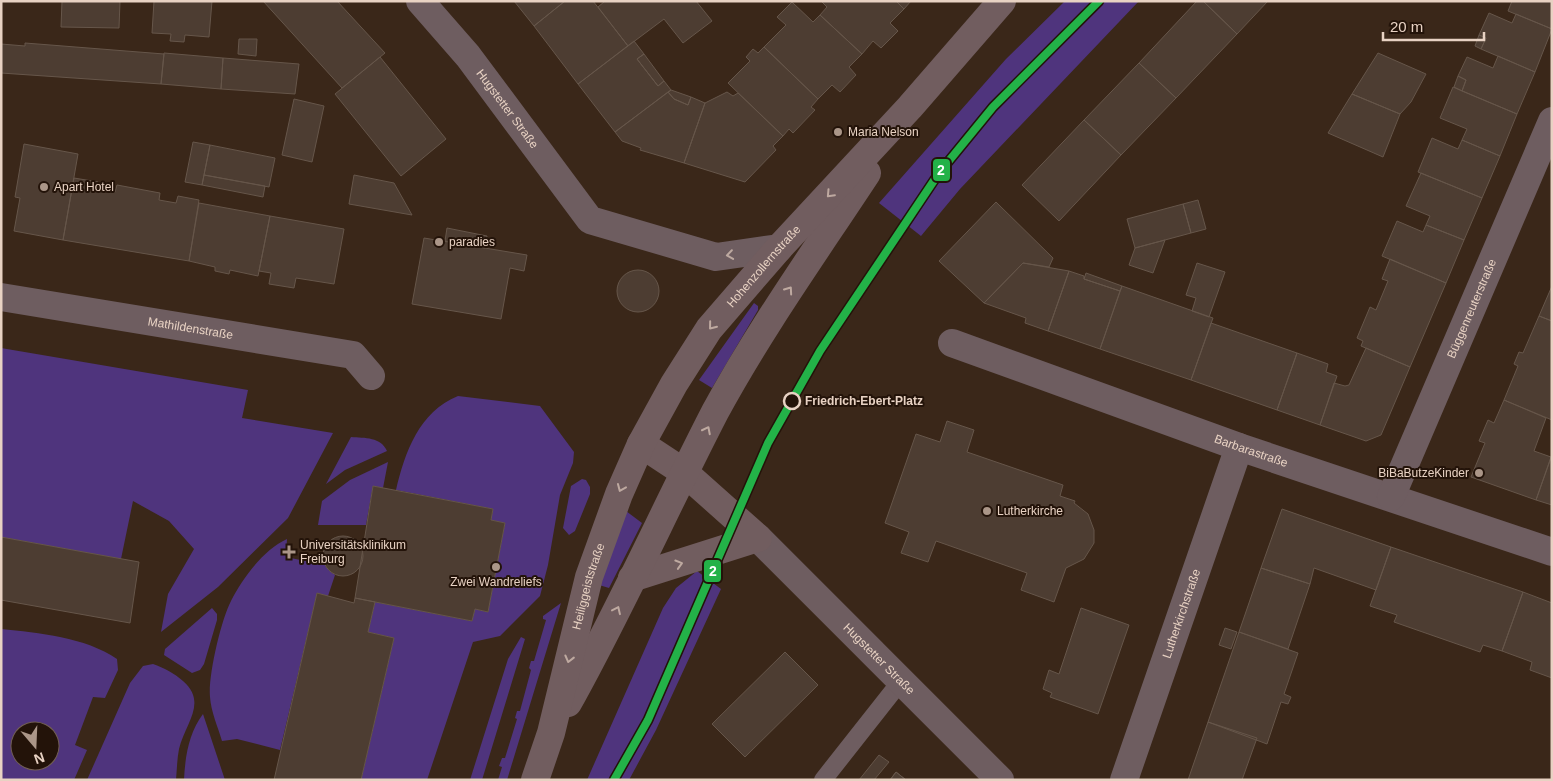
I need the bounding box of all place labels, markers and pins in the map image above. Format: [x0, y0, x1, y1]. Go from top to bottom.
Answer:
place label: Maria Nelson [848, 125, 919, 139]
marker: Maria Nelson [832, 126, 844, 138]
place label: Apart Hotel [54, 180, 114, 194]
marker: Apart Hotel [38, 181, 50, 193]
place label: paradies [449, 235, 495, 249]
marker: paradies [433, 236, 445, 248]
marker: Friedrich-Ebert-Platz [783, 392, 801, 410]
place label: Friedrich-Ebert-Platz [805, 394, 923, 408]
place label: BiBaButzeKinder [1378, 466, 1469, 480]
marker: BiBaButzeKinder [1473, 467, 1485, 479]
place label: Lutherkirche [997, 504, 1063, 518]
marker: Lutherkirche [981, 505, 993, 517]
place label: Universitätsklinikum Freiburg [300, 538, 406, 566]
marker: Universitätsklinikum Freiburg [282, 545, 296, 559]
marker: Zwei Wandreliefs [490, 561, 502, 573]
place label: Zwei Wandreliefs [450, 575, 542, 589]

